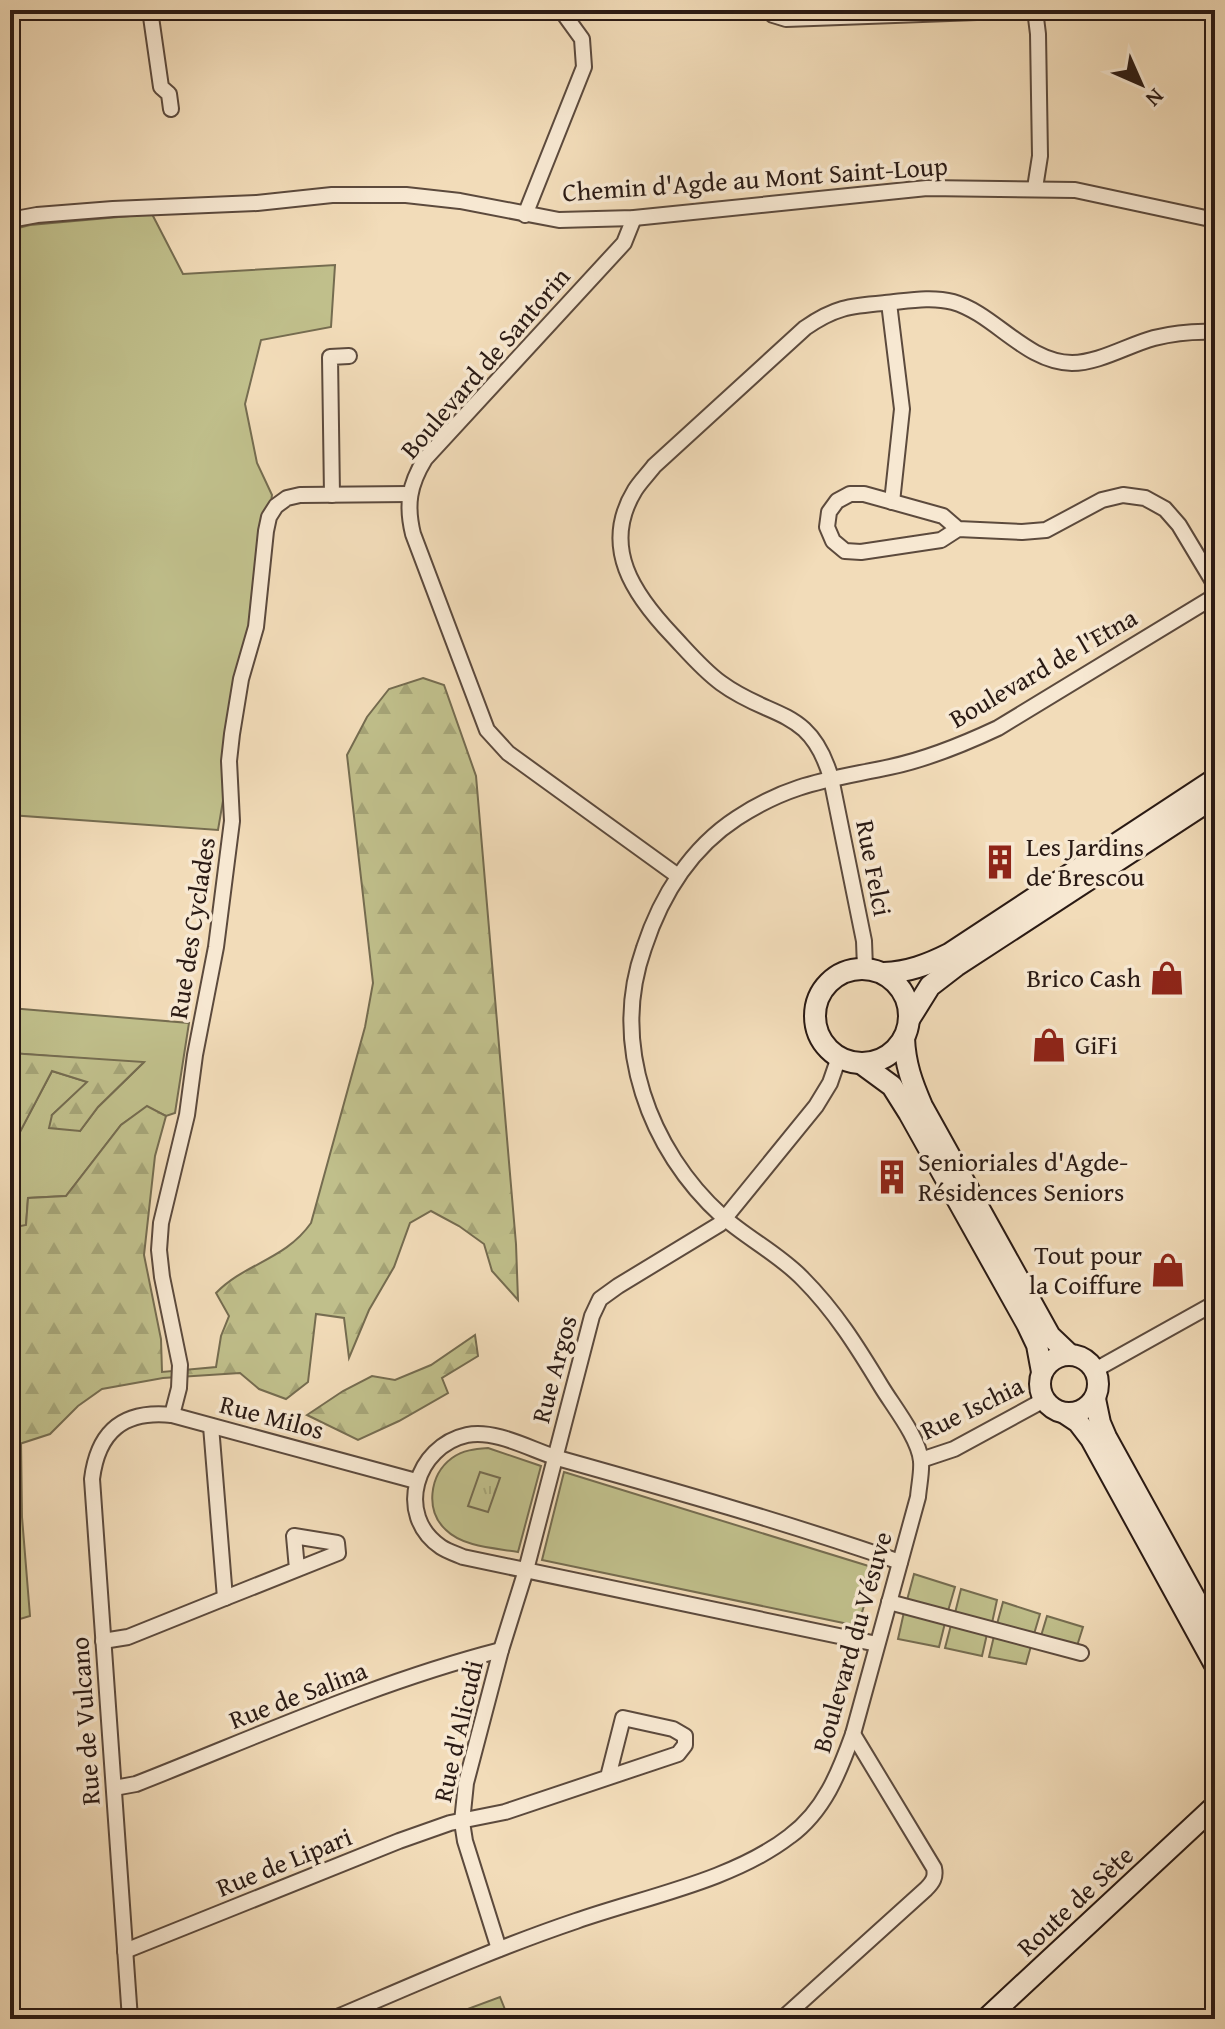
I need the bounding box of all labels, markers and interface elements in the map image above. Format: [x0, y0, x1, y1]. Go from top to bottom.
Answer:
north arrow [1101, 44, 1181, 124]
text: N [1138, 82, 1172, 115]
street label: Chemin d'Agde au Mont Saint-Loup [561, 146, 949, 211]
street label: Boulevard de Santorin [390, 258, 579, 467]
street label: Boulevard de l'Etna [941, 597, 1145, 737]
street label: Rue Felci [846, 817, 903, 919]
place label: Les Jardins de Brescou [1026, 827, 1144, 896]
street label: Rue des Cyclades [158, 834, 225, 1021]
building icon: Les Jardins de Brescou [981, 843, 1019, 881]
place label: Brico Cash [1026, 958, 1141, 997]
shop icon: Brico Cash [1148, 959, 1186, 997]
place label: GiFi [1075, 1025, 1118, 1064]
shop icon: GiFi [1030, 1026, 1068, 1064]
place label: Senioriales d'Agde- Résidences Seniors [918, 1142, 1128, 1211]
building icon: Senioriales d'Agde- Résidences Seniors [873, 1158, 911, 1196]
place label: Tout pour la Coiffure [1029, 1235, 1142, 1304]
shop icon: Tout pour la Coiffure [1149, 1251, 1187, 1289]
street label: Rue Argos [520, 1311, 587, 1427]
street label: Rue Ischia [914, 1365, 1031, 1449]
street label: Rue Milos [216, 1384, 329, 1449]
street label: Boulevard du Vésuve [801, 1527, 902, 1757]
street label: Rue de Vulcano [59, 1635, 110, 1807]
street label: Rue de Salina [223, 1650, 373, 1739]
street label: Rue d'Alicudi [422, 1656, 493, 1806]
street label: Rue de Lipari [210, 1817, 357, 1906]
street label: Route de Sète [1007, 1836, 1142, 1965]

